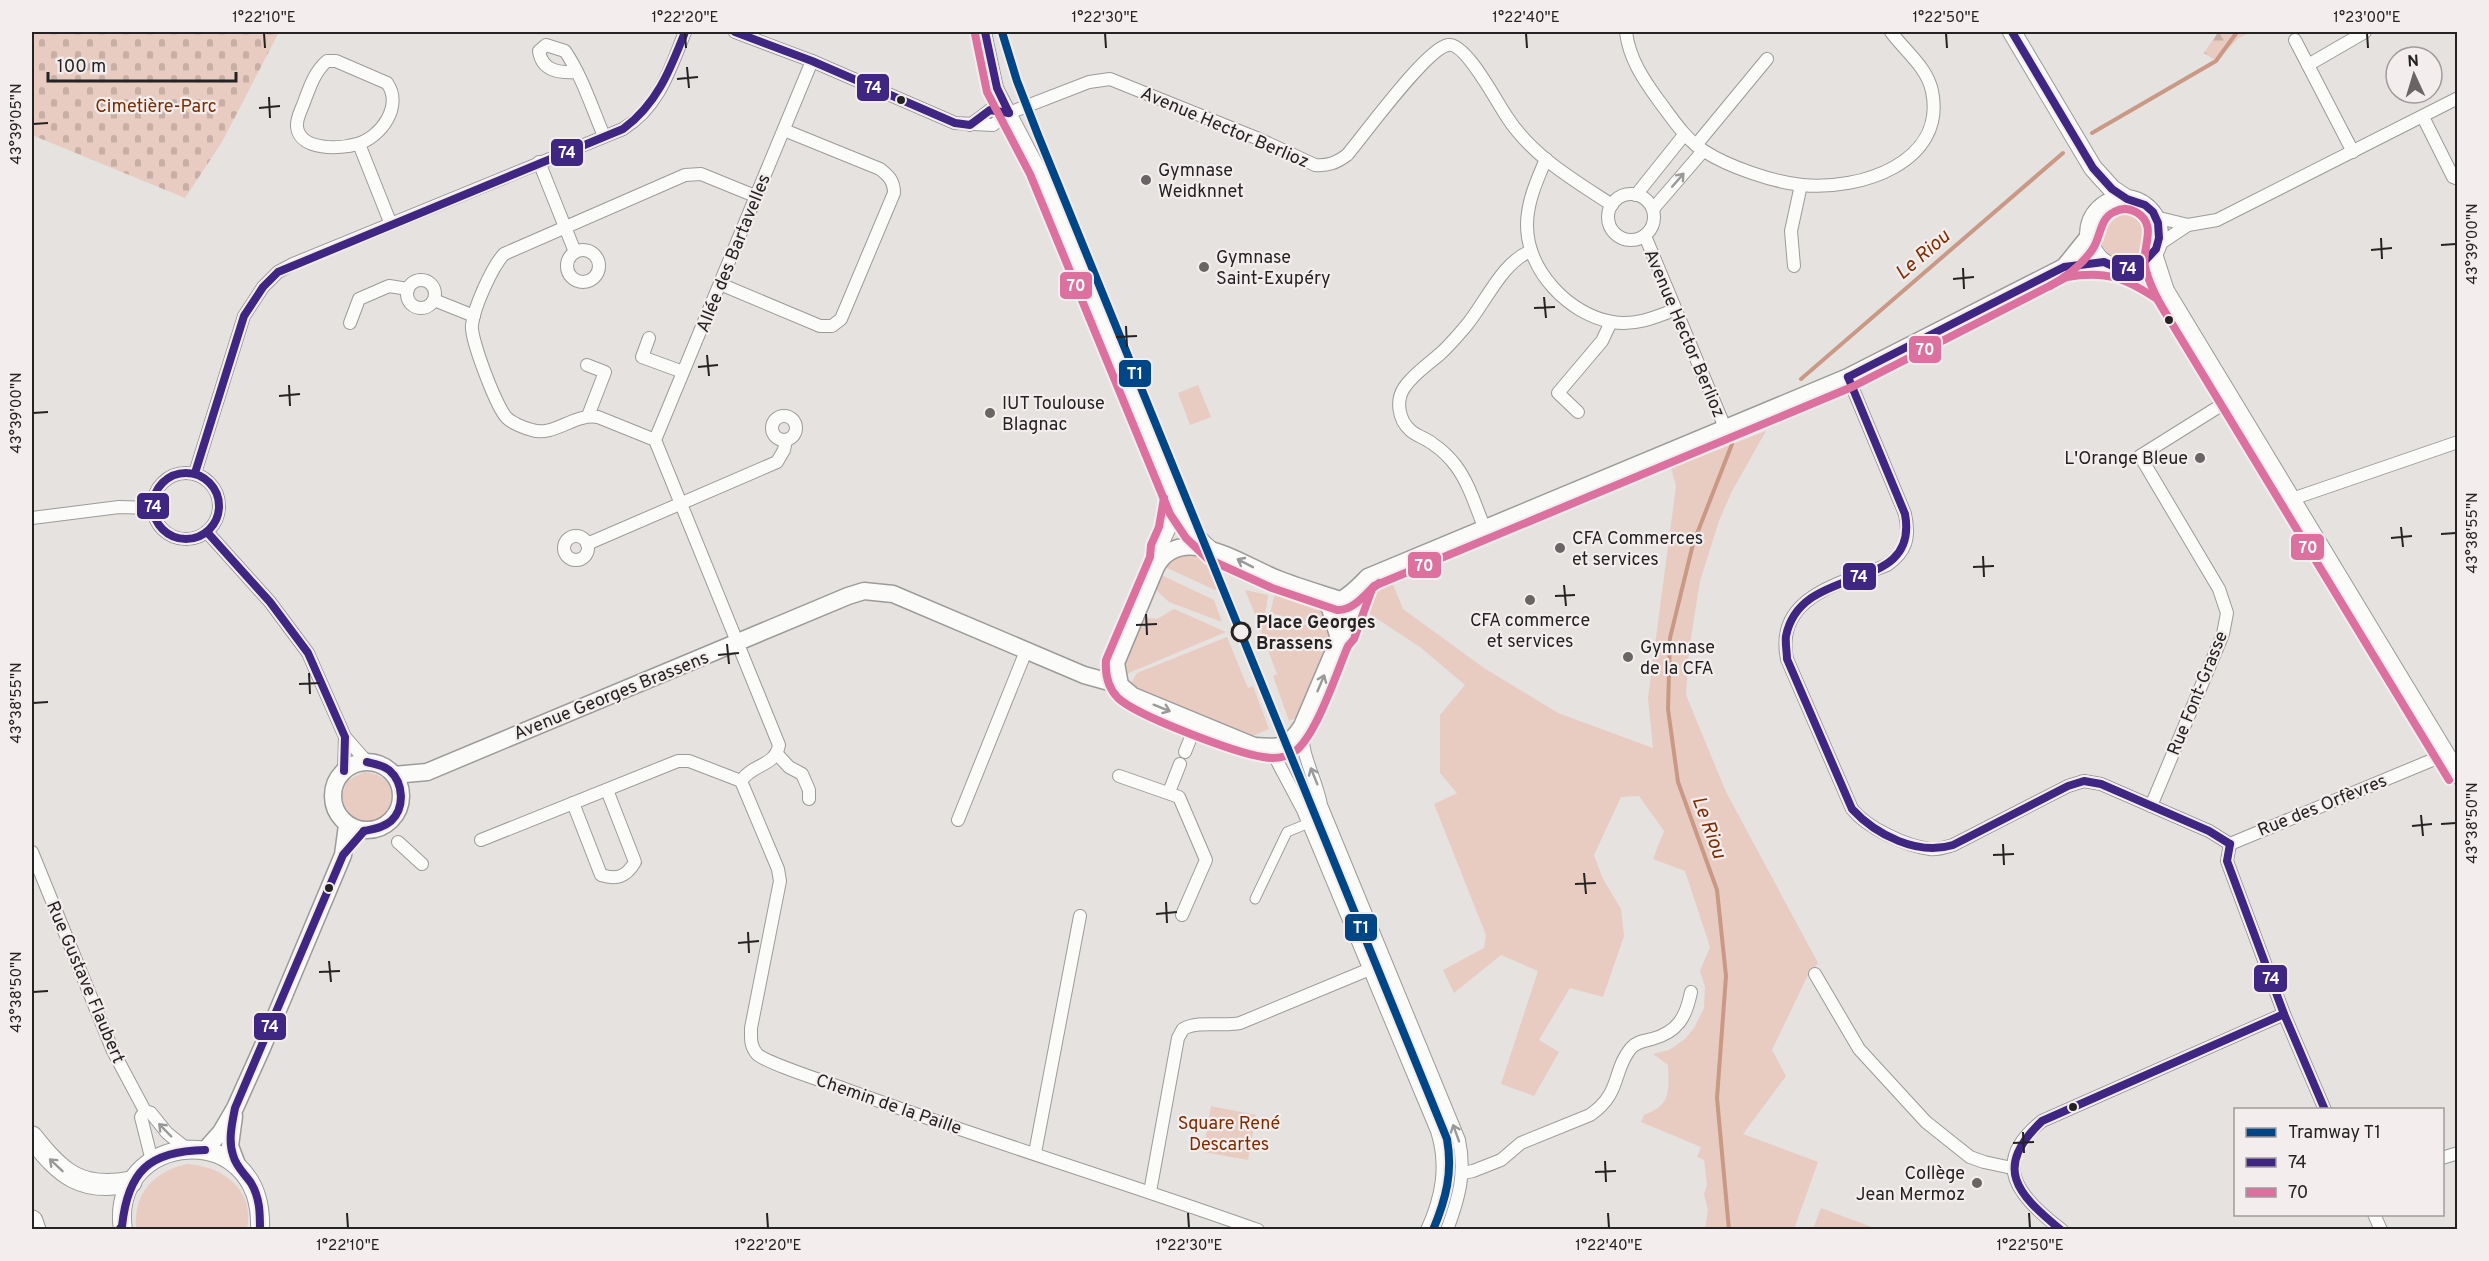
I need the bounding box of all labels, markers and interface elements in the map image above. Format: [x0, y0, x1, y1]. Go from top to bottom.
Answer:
text: 1°22'10"E [232, 9, 296, 28]
text: 1°22'20"E [651, 9, 719, 28]
text: 1°22'30"E [1072, 9, 1138, 28]
text: 1°22'40"E [1492, 9, 1560, 28]
text: 1°22'50"E [1912, 9, 1980, 28]
text: 1°23'00"E [2333, 9, 2401, 28]
scale bar [48, 45, 236, 83]
north arrow [2384, 45, 2444, 105]
text: N [2407, 52, 2420, 72]
text: 100 m [57, 56, 106, 79]
line badge: 74 [856, 73, 890, 102]
text: 74 [864, 79, 882, 99]
street label: Avenue Hector Berlioz [1137, 82, 1312, 174]
text: 43°39'05"N [8, 84, 27, 164]
unlabelled marker [895, 94, 907, 106]
park label: Cimetière-Parc [95, 96, 217, 119]
line badge: 74 [550, 138, 584, 167]
text: 74 [558, 144, 576, 164]
place label: Gymnase Weidknnet [1158, 160, 1244, 204]
street label: Allée des Bartavelles [692, 171, 777, 336]
marker: Gymnase Weidknnet [1139, 173, 1153, 187]
one-way arrow [1671, 173, 1685, 188]
text: 43°39'00"N [2464, 203, 2483, 285]
water label: Le Riou [1890, 224, 1957, 287]
street label: Avenue Hector Berlioz [1638, 246, 1730, 421]
place label: Gymnase Saint-Exupéry [1216, 247, 1331, 291]
line badge: 74 [2111, 254, 2145, 282]
marker: Gymnase Saint-Exupéry [1197, 260, 1211, 274]
text: 74 [2119, 260, 2137, 280]
line badge: 70 [1059, 271, 1093, 300]
text: 70 [1066, 277, 1086, 297]
unlabelled marker [2163, 314, 2175, 326]
line badge: 70 [1908, 335, 1942, 364]
text: 70 [1915, 341, 1935, 361]
line badge: T1 [1118, 359, 1152, 388]
text: T1 [1127, 365, 1143, 385]
text: 43°39'00"N [8, 372, 27, 454]
place label: IUT Toulouse Blagnac [1002, 393, 1105, 437]
marker: IUT Toulouse Blagnac [983, 406, 997, 420]
place label: L'Orange Bleue [2064, 448, 2188, 471]
marker: L'Orange Bleue [2193, 451, 2207, 465]
line badge: 74 [136, 492, 170, 520]
text: 43°38'55"N [2464, 492, 2483, 574]
text: 74 [144, 498, 162, 518]
place label: CFA Commerces et services [1572, 528, 1703, 572]
line badge: 70 [2290, 533, 2325, 561]
text: 70 [2298, 539, 2318, 559]
marker: CFA Commerces et services [1553, 541, 1567, 555]
line badge: 70 [1407, 551, 1442, 579]
one-way arrow [1237, 557, 1254, 569]
text: 70 [1414, 557, 1434, 577]
line badge: 74 [1842, 562, 1877, 591]
text: 74 [1850, 568, 1868, 588]
marker: CFA commerce et services [1523, 593, 1537, 607]
place label: CFA commerce et services [1470, 610, 1590, 654]
place label: Place Georges Brassens [1256, 612, 1376, 656]
marker: Place Georges Brassens [1231, 622, 1251, 642]
street label: Rue Font-Grasse [2163, 628, 2234, 759]
place label: Gymnase de la CFA [1640, 637, 1715, 681]
street label: Avenue Georges Brassens [511, 647, 713, 746]
marker: Gymnase de la CFA [1621, 650, 1635, 664]
text: 43°38'55"N [8, 662, 27, 744]
one-way arrow [1316, 674, 1327, 692]
one-way arrow [1152, 703, 1170, 714]
one-way arrow [1307, 768, 1318, 786]
street label: Rue des Orfèvres [2254, 770, 2391, 843]
text: 43°38'50"N [2464, 782, 2483, 864]
water label: Le Riou [1685, 793, 1732, 864]
unlabelled marker [323, 882, 335, 894]
street label: Rue Gustave Flaubert [40, 898, 129, 1067]
line badge: T1 [1344, 913, 1378, 942]
text: T1 [1353, 919, 1369, 939]
text: 43°38'50"N [8, 951, 27, 1033]
line badge: 74 [2253, 964, 2288, 993]
text: 74 [2262, 970, 2280, 990]
line badge: 74 [253, 1012, 287, 1041]
text: 74 [261, 1018, 279, 1038]
street label: Chemin de la Paille [813, 1070, 964, 1141]
unlabelled marker [2067, 1101, 2079, 1113]
legend [2234, 1108, 2444, 1216]
park label: Square René Descartes [1178, 1113, 1280, 1157]
one-way arrow [158, 1122, 172, 1137]
text: Tramway T1 [2288, 1122, 2381, 1145]
one-way arrow [1449, 1124, 1460, 1142]
text: 74 [2288, 1152, 2307, 1175]
one-way arrow [49, 1158, 64, 1172]
place label: Collège Jean Mermoz [1856, 1163, 1965, 1207]
marker: Collège Jean Mermoz [1970, 1176, 1984, 1190]
text: 70 [2288, 1182, 2308, 1205]
text: 1°22'10"E [316, 1237, 380, 1256]
text: 1°22'20"E [734, 1237, 802, 1256]
text: 1°22'30"E [1156, 1237, 1222, 1256]
text: 1°22'40"E [1575, 1237, 1643, 1256]
text: 1°22'50"E [1996, 1237, 2064, 1256]

